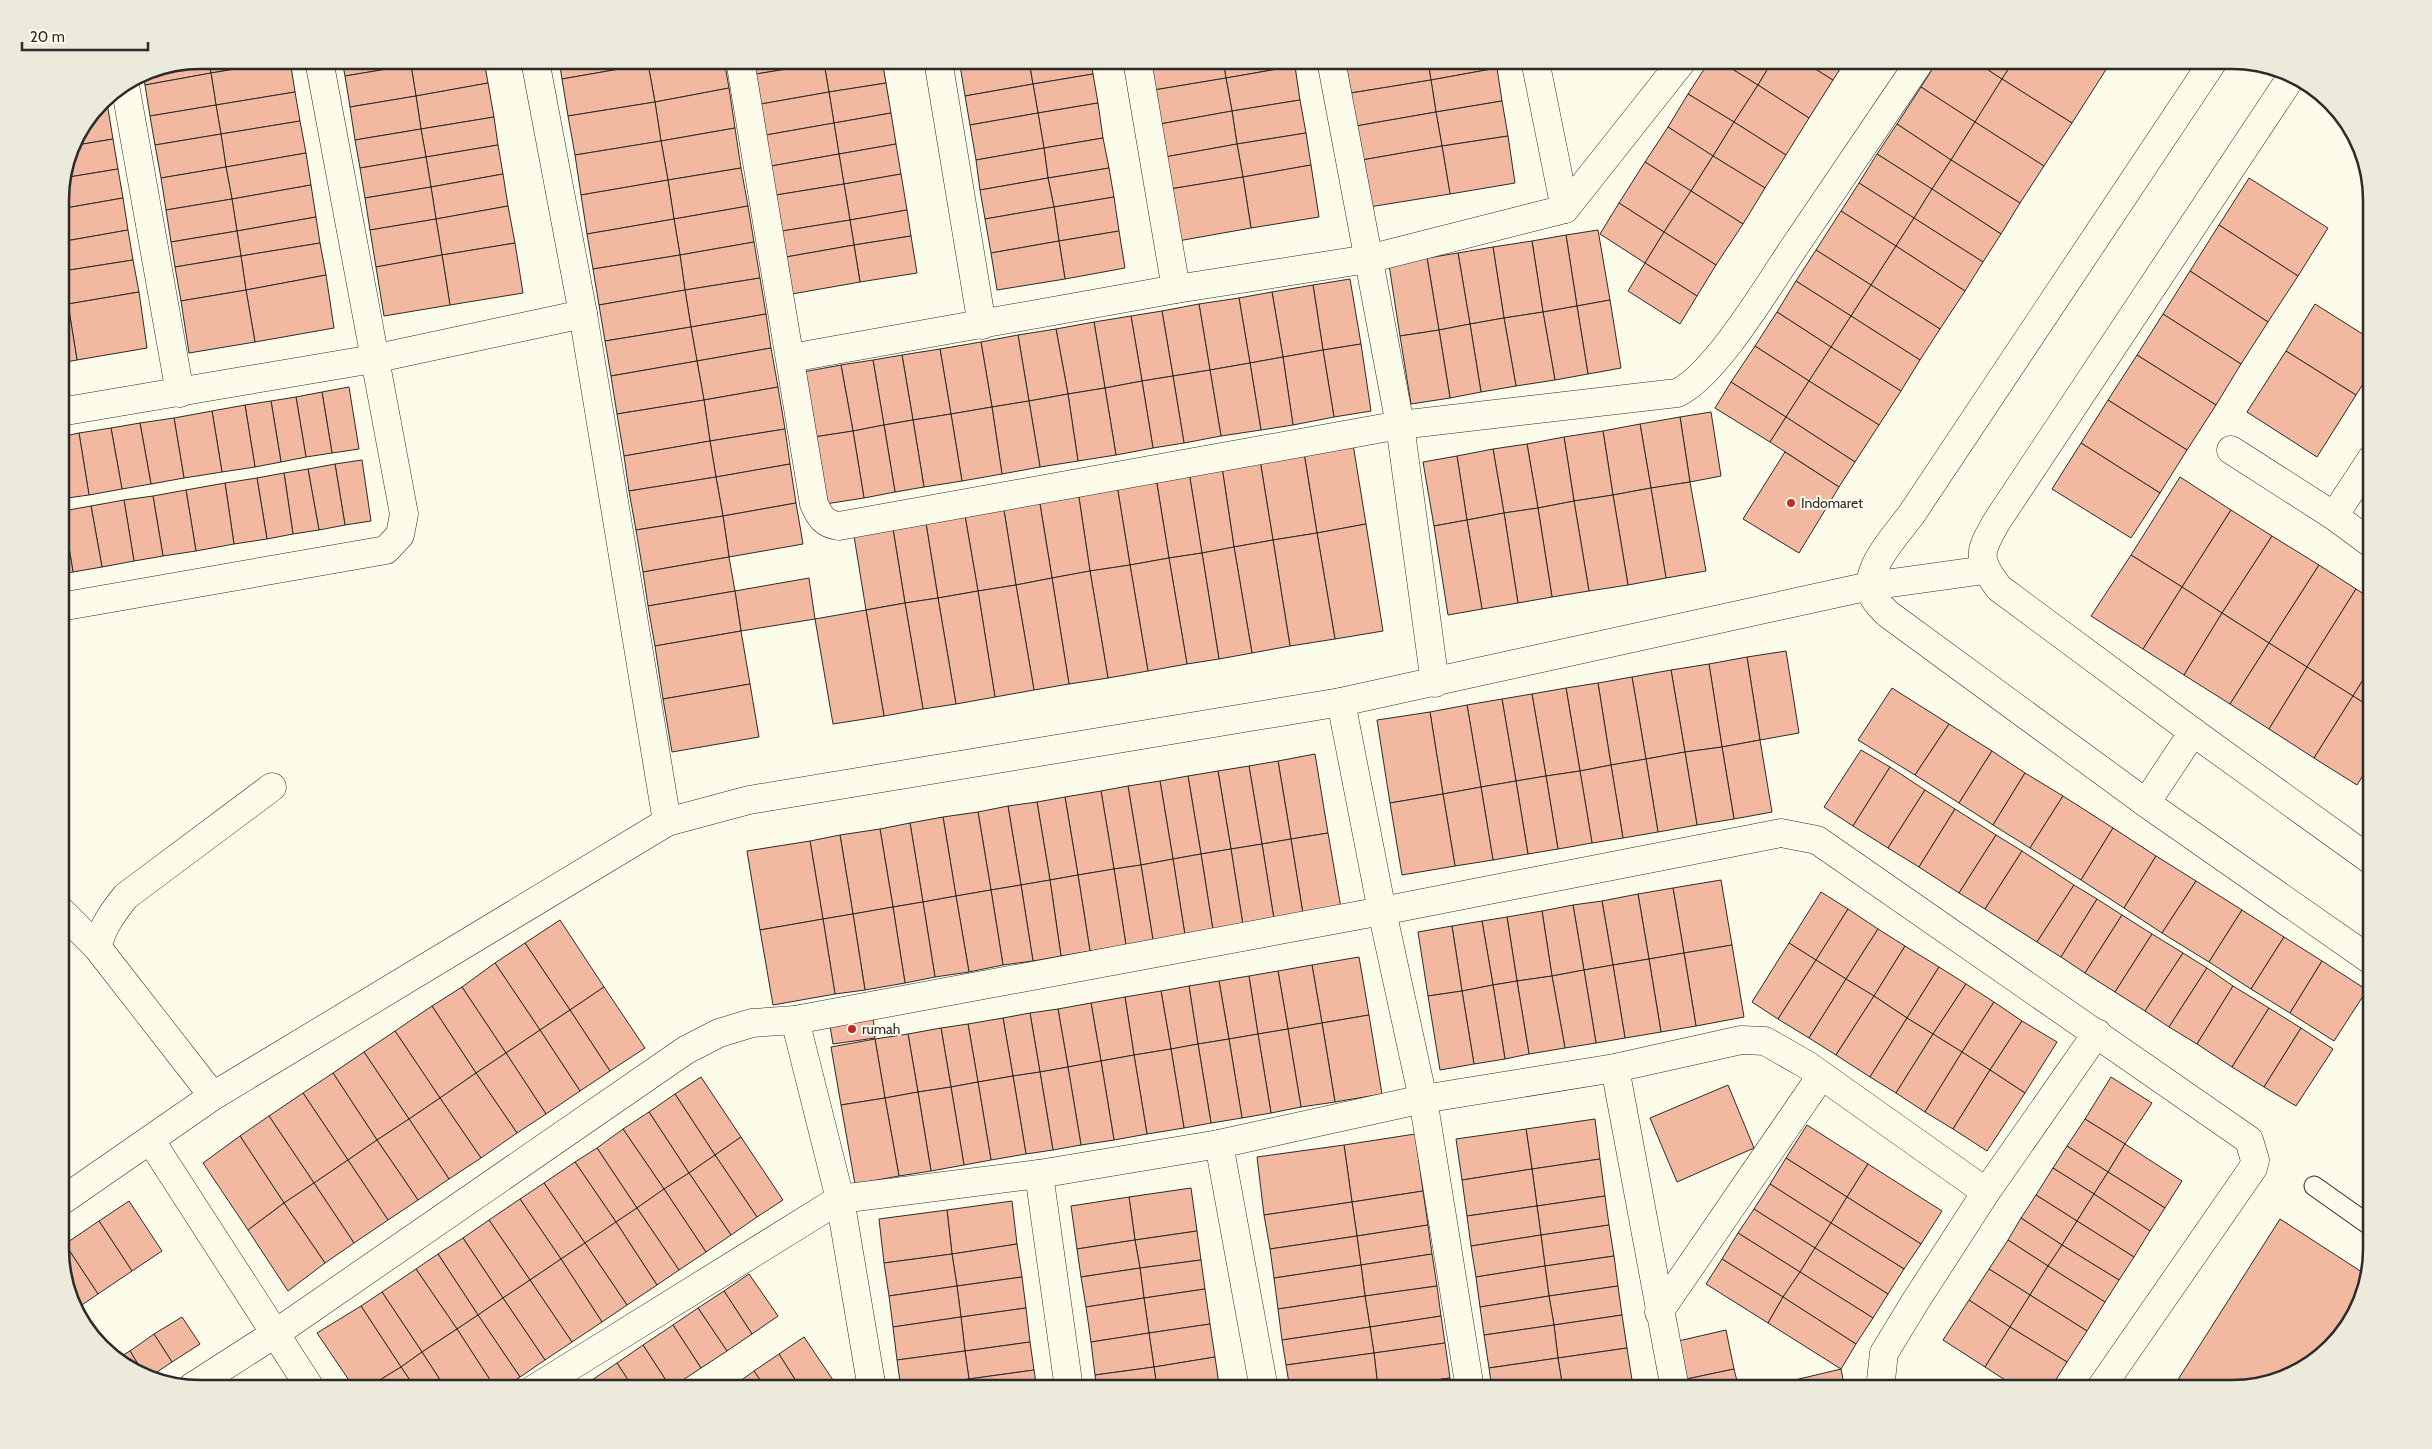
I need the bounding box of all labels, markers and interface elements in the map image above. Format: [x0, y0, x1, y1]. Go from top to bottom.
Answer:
scale bar [22, 20, 149, 52]
text: 20 m [30, 28, 65, 46]
place label: Indomaret [1801, 494, 1863, 512]
marker: Indomaret [1785, 497, 1797, 509]
place label: rumah [862, 1020, 900, 1038]
marker: rumah [846, 1023, 858, 1035]

